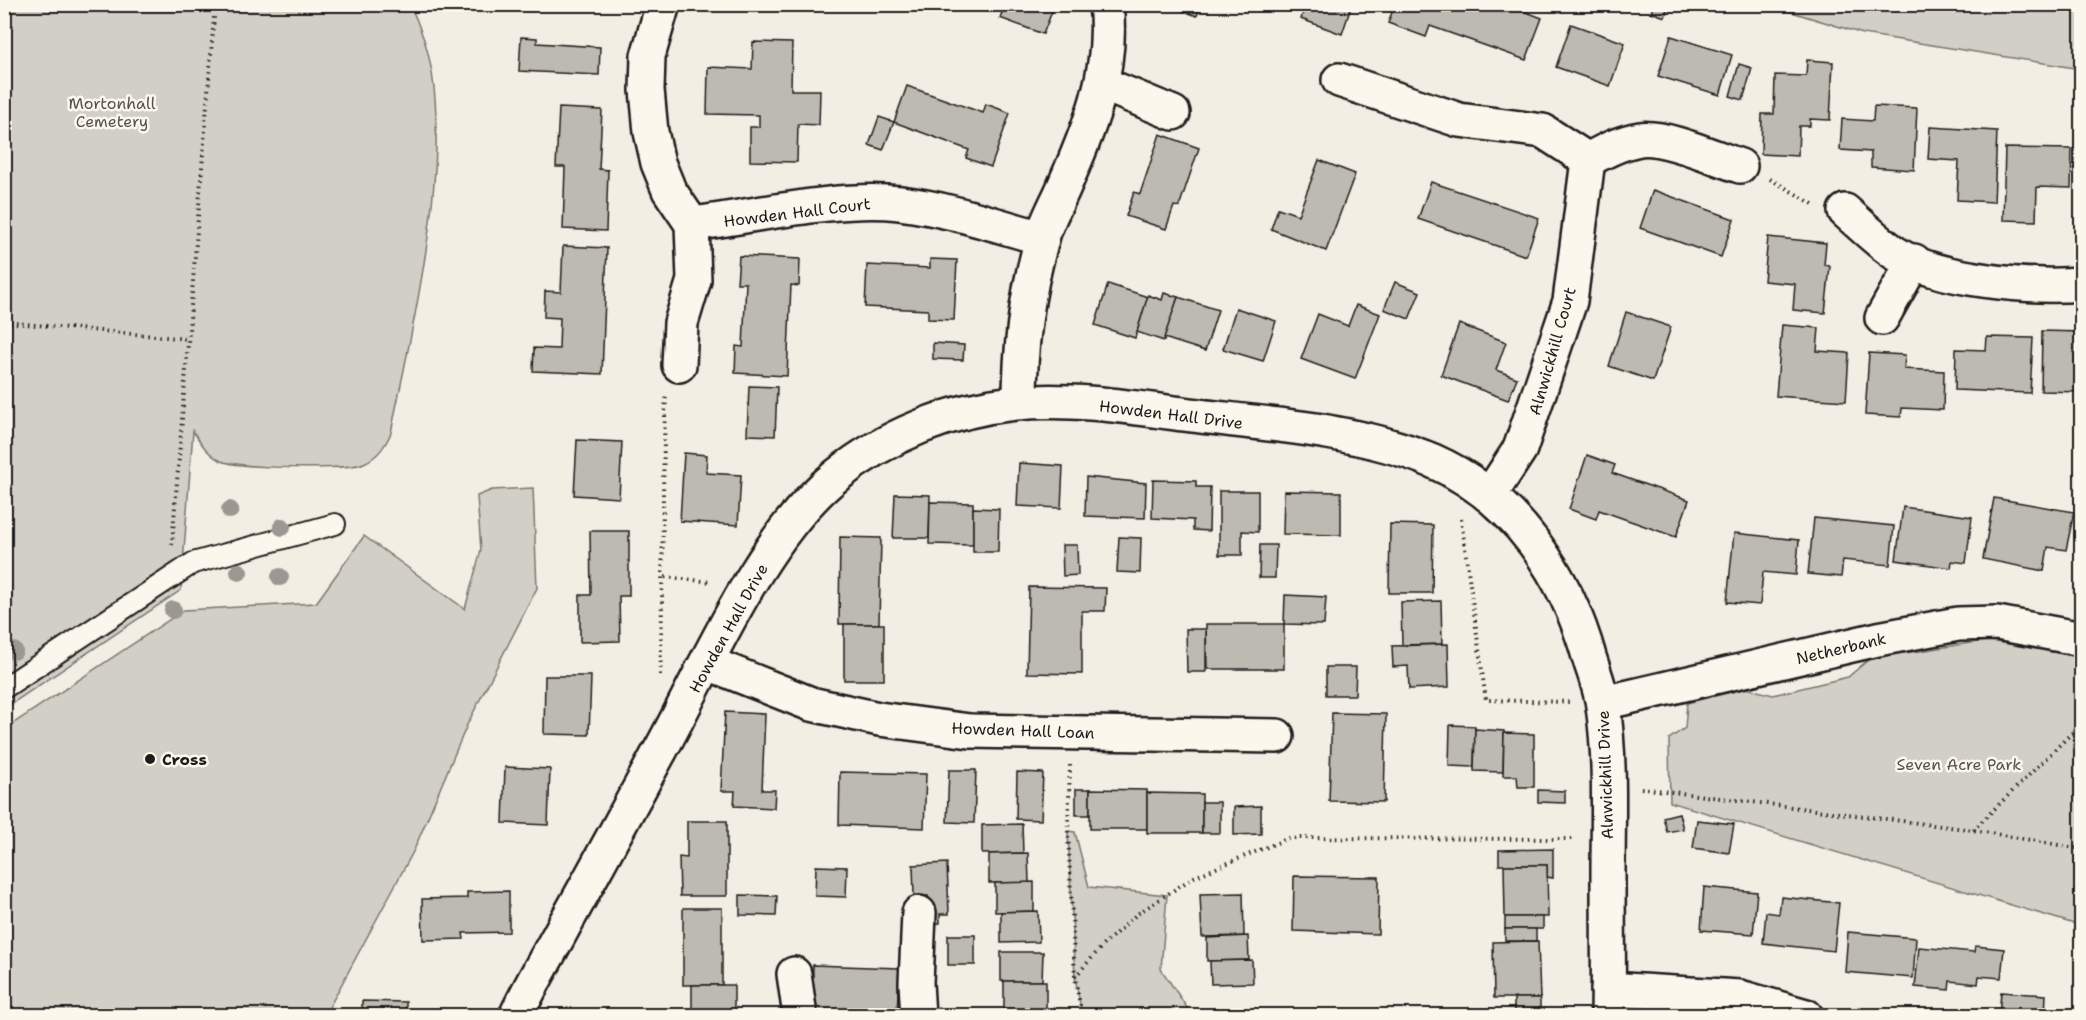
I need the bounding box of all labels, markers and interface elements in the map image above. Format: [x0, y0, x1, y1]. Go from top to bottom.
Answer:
park label: Mortonhall Cemetery [68, 93, 156, 132]
street label: Howden Hall Court [722, 193, 872, 232]
street label: Alnwickhill Court [1524, 285, 1581, 418]
street label: Howden Hall Drive [1098, 395, 1244, 434]
street label: Howden Hall Drive [684, 560, 773, 697]
street label: Netherbank [1794, 628, 1888, 669]
street label: Alnwickhill Drive [1593, 710, 1618, 840]
street label: Howden Hall Loan [951, 718, 1095, 744]
place label: Cross [162, 749, 207, 770]
marker: Cross [143, 752, 157, 766]
park label: Seven Acre Park [1897, 754, 2021, 775]

